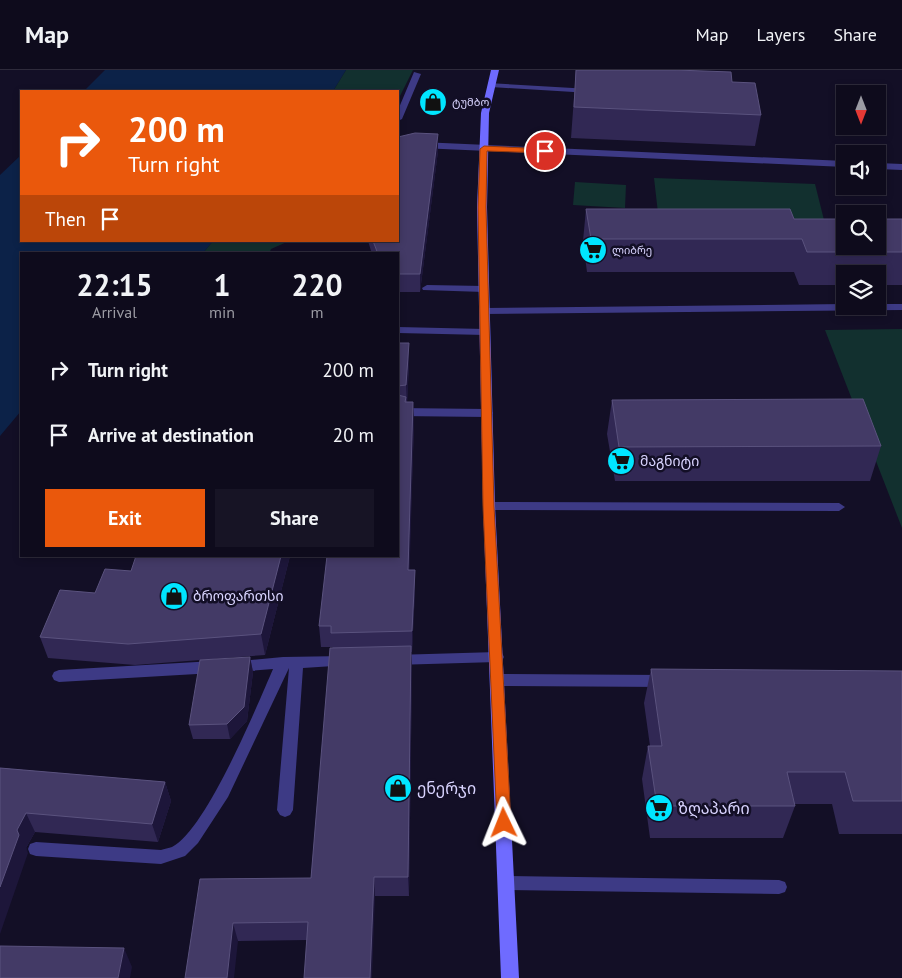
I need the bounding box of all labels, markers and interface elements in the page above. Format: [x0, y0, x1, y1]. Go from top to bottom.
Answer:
text: Map [25, 19, 69, 50]
text: Map [696, 23, 728, 46]
text: Layers [756, 23, 805, 46]
text: Share [833, 23, 877, 46]
north arrow [836, 85, 886, 135]
map controls [836, 85, 886, 315]
shop icon: ტუმბო [418, 87, 448, 117]
place label: ტუმბო [452, 95, 489, 109]
text: 200 m [128, 106, 225, 152]
icon: right [45, 110, 110, 175]
pin [524, 130, 566, 172]
icon: arrive [531, 137, 559, 165]
button: sound [836, 145, 886, 195]
text: Turn right [128, 150, 220, 178]
icon: arrive [96, 205, 124, 233]
button: search [836, 205, 886, 255]
text: Then [45, 207, 86, 231]
supermarket icon: ლიბრე [578, 235, 608, 265]
place label: ლიბრე [612, 243, 652, 257]
text: 22:15 [76, 265, 153, 304]
text: 1 [214, 265, 231, 304]
text: 220 [291, 265, 343, 304]
button: layers [836, 265, 886, 315]
text: Arrival [92, 302, 137, 322]
text: min [209, 302, 235, 322]
text: m [311, 302, 324, 322]
icon: right [45, 356, 73, 384]
text: Turn right [88, 358, 168, 382]
text: 200 m [322, 358, 374, 382]
icon: arrive [45, 421, 73, 449]
text: Arrive at destination [88, 423, 254, 447]
text: 20 m [333, 423, 374, 447]
supermarket icon: მაგნიტი [606, 446, 636, 476]
place label: მაგნიტი [640, 452, 699, 470]
button: Exit [45, 489, 205, 547]
button: Share [215, 489, 374, 547]
shop icon: ბროფართსი [159, 581, 189, 611]
place label: ბროფართსი [193, 587, 283, 605]
shop icon: ენერჯი [383, 773, 413, 803]
place label: ენერჯი [417, 778, 476, 798]
supermarket icon: ზღაპარი [644, 793, 674, 823]
position arrow [477, 796, 529, 848]
place label: ზღაპარი [678, 798, 750, 818]

